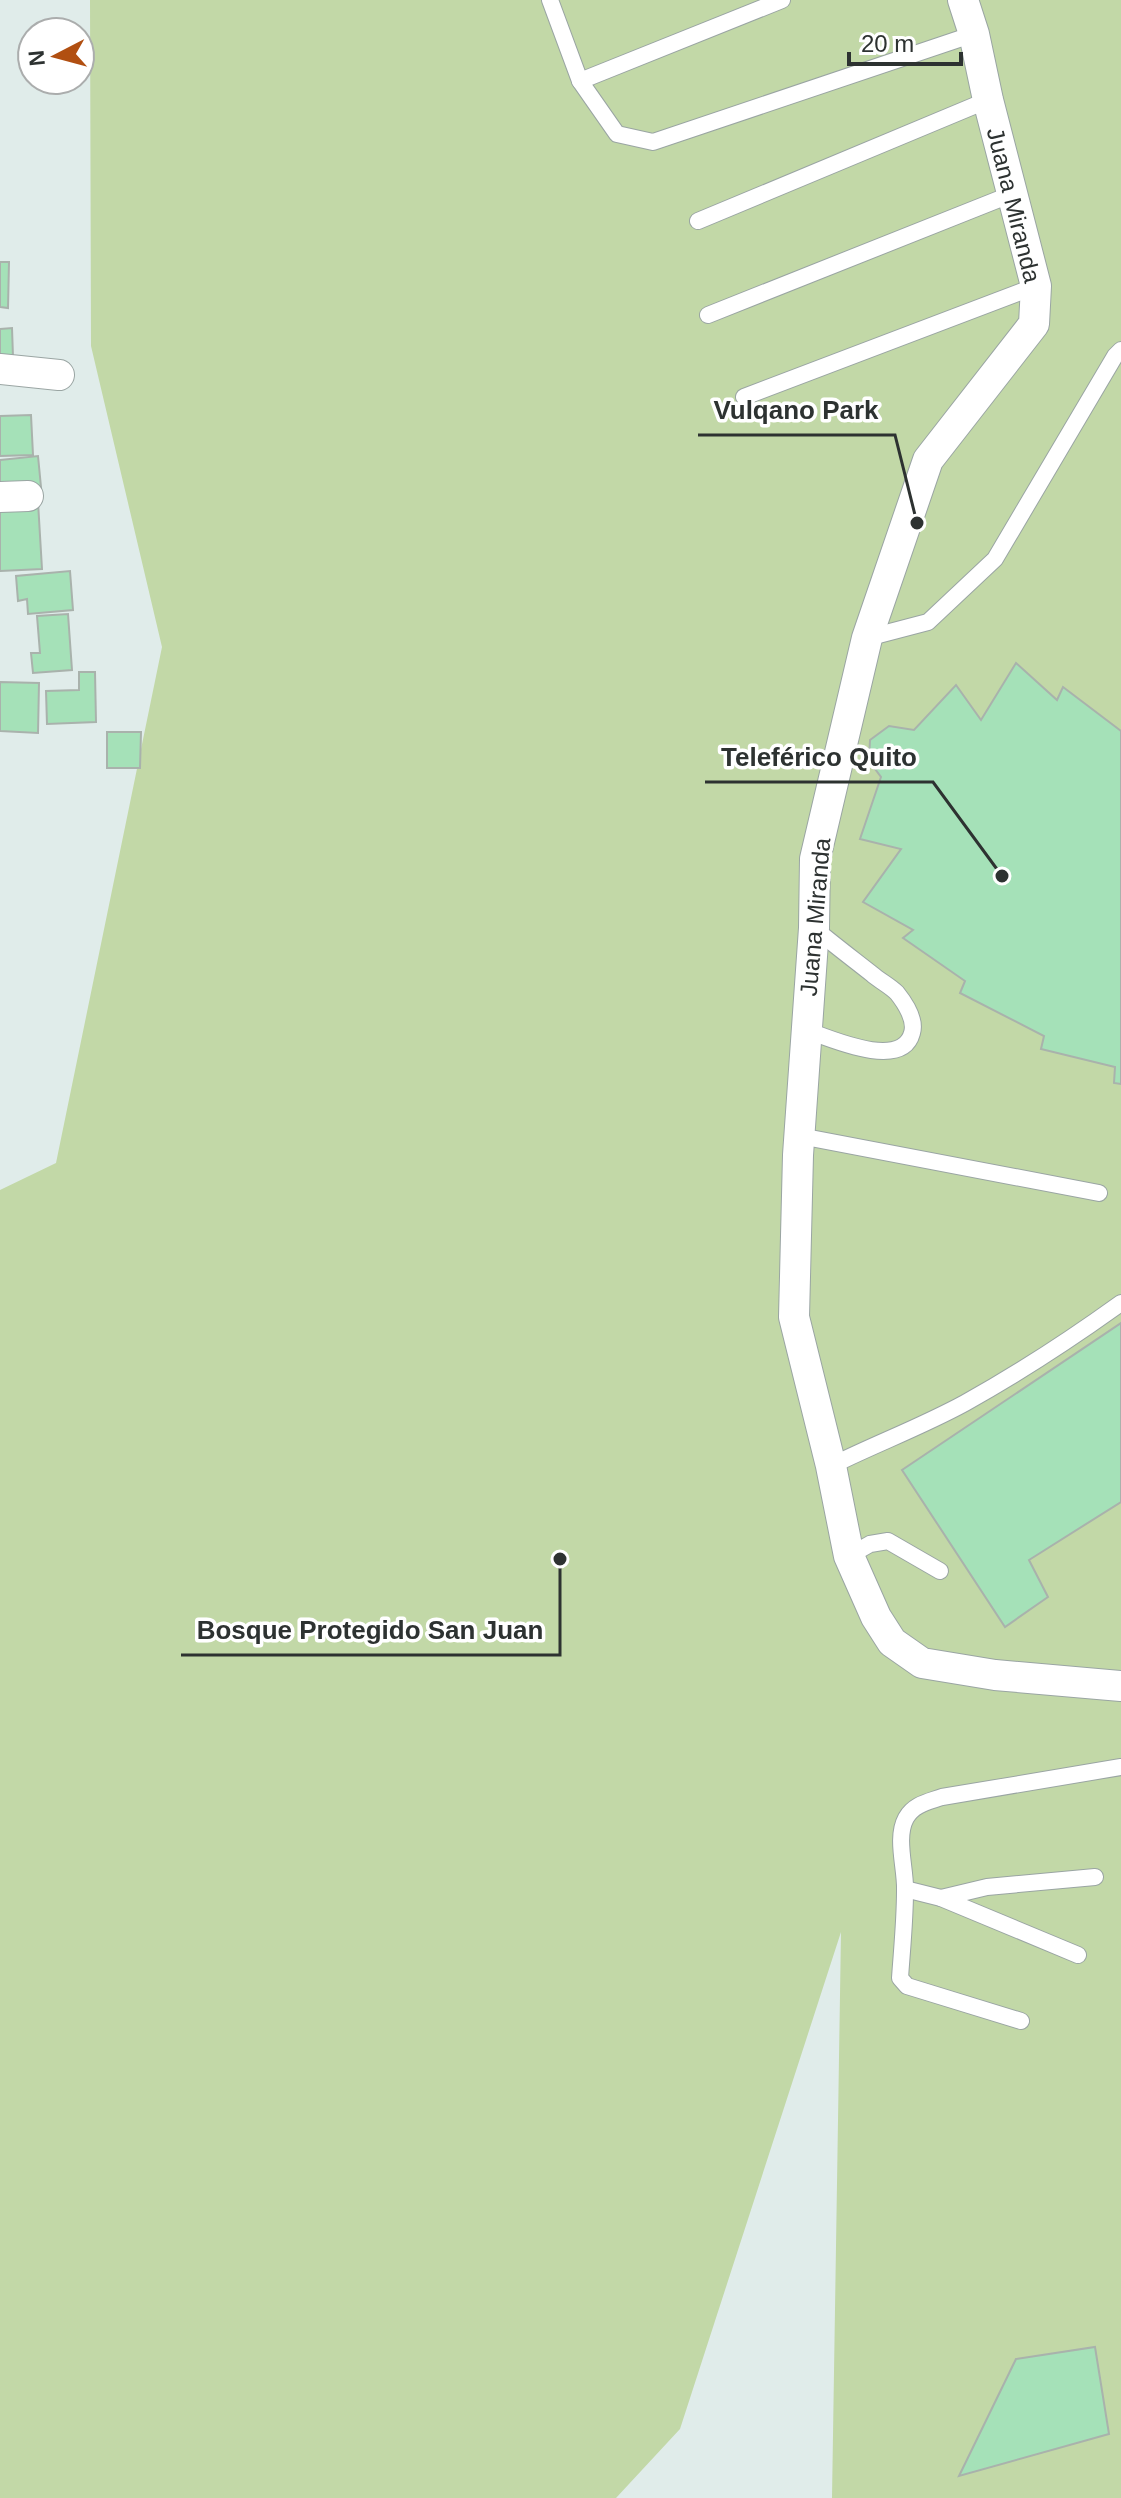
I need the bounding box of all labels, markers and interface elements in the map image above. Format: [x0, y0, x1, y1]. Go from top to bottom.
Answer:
north arrow [16, 16, 96, 96]
scale bar [849, 16, 961, 66]
text: 20 m [861, 30, 914, 57]
text: N [23, 49, 50, 67]
street label: Juana Miranda [982, 125, 1046, 286]
callout: Vulqano Park [698, 385, 895, 435]
text: Vulqano Park [713, 395, 879, 425]
callout: Teleférico Quito [705, 732, 933, 782]
text: Teleférico Quito [721, 742, 917, 772]
street label: Juana Miranda [795, 836, 835, 997]
callout: Bosque Protegido San Juan [181, 1605, 560, 1655]
text: Bosque Protegido San Juan [197, 1615, 543, 1645]

